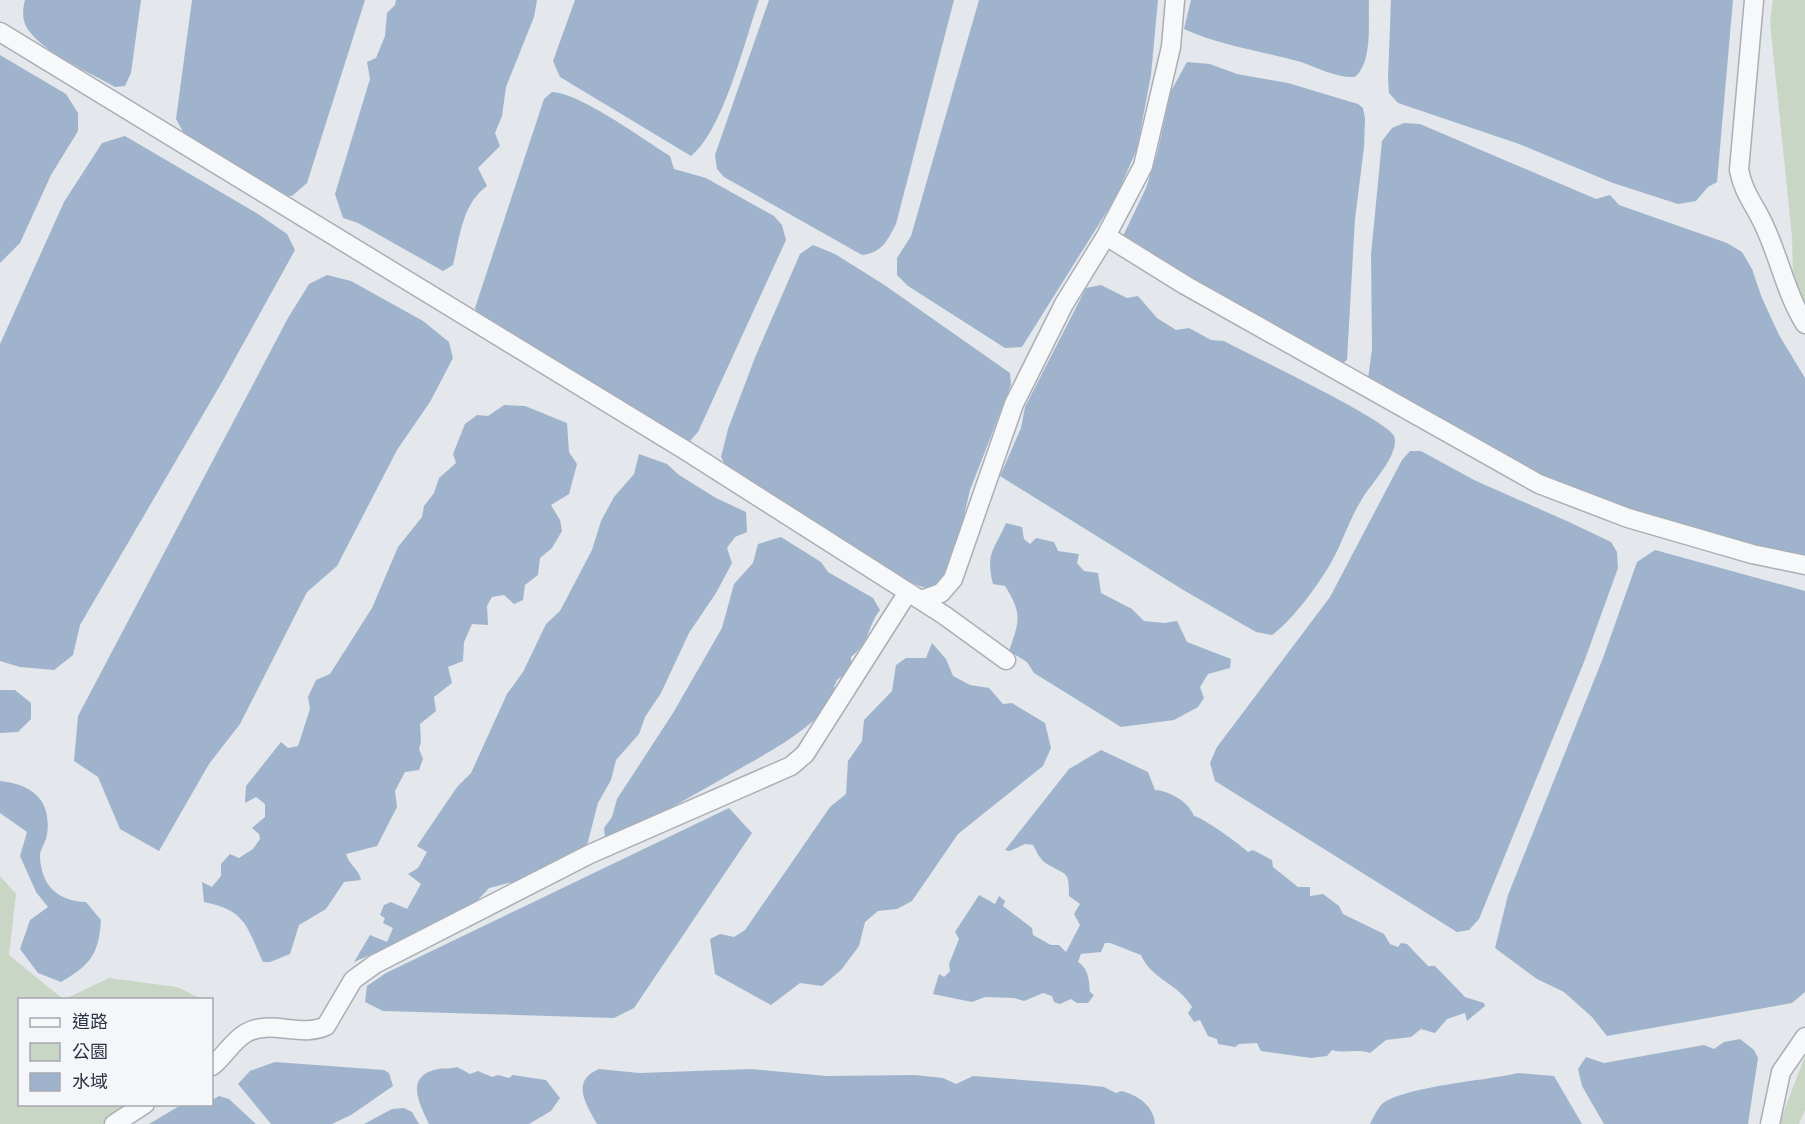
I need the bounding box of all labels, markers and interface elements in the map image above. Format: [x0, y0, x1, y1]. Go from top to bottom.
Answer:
legend [18, 998, 213, 1106]
text: 道路 [72, 1010, 108, 1032]
text: 公園 [72, 1040, 108, 1062]
text: 水域 [72, 1070, 108, 1092]

